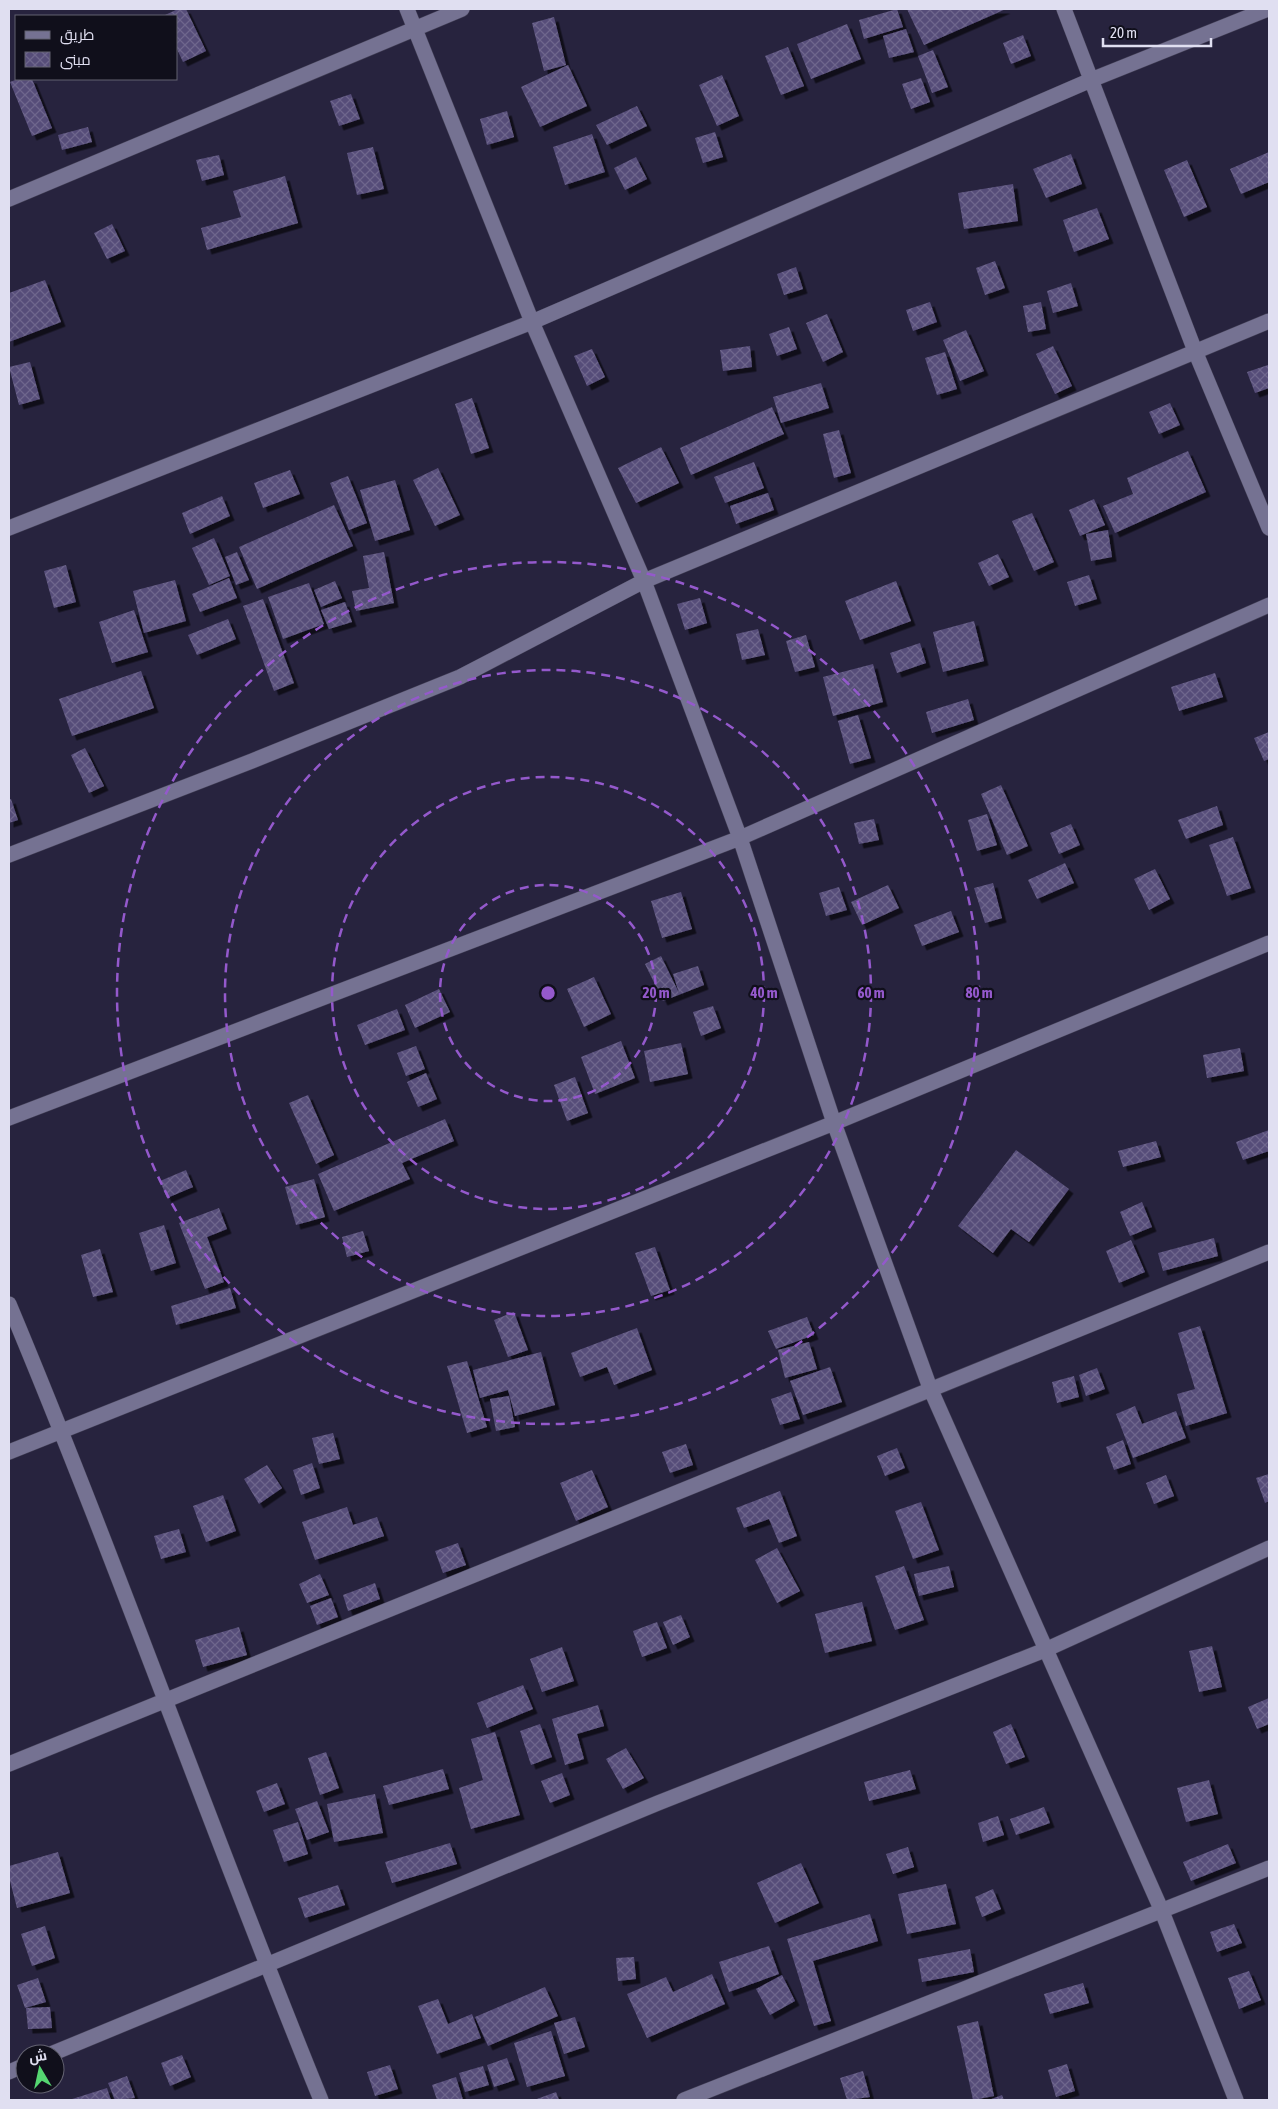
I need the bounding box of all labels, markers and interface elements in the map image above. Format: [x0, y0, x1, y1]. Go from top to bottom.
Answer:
legend [15, 15, 178, 80]
scale bar [1103, 15, 1210, 47]
text: 20 m [1110, 24, 1137, 41]
text: طريق [60, 26, 94, 45]
text: مبنى [60, 51, 91, 70]
centre of rings [539, 984, 557, 1002]
text: 20 m [643, 984, 670, 1001]
text: 40 m [750, 984, 778, 1001]
text: 60 m [858, 984, 885, 1001]
text: 80 m [966, 984, 993, 1001]
north arrow [15, 2044, 65, 2094]
text: ش [28, 2047, 48, 2066]

